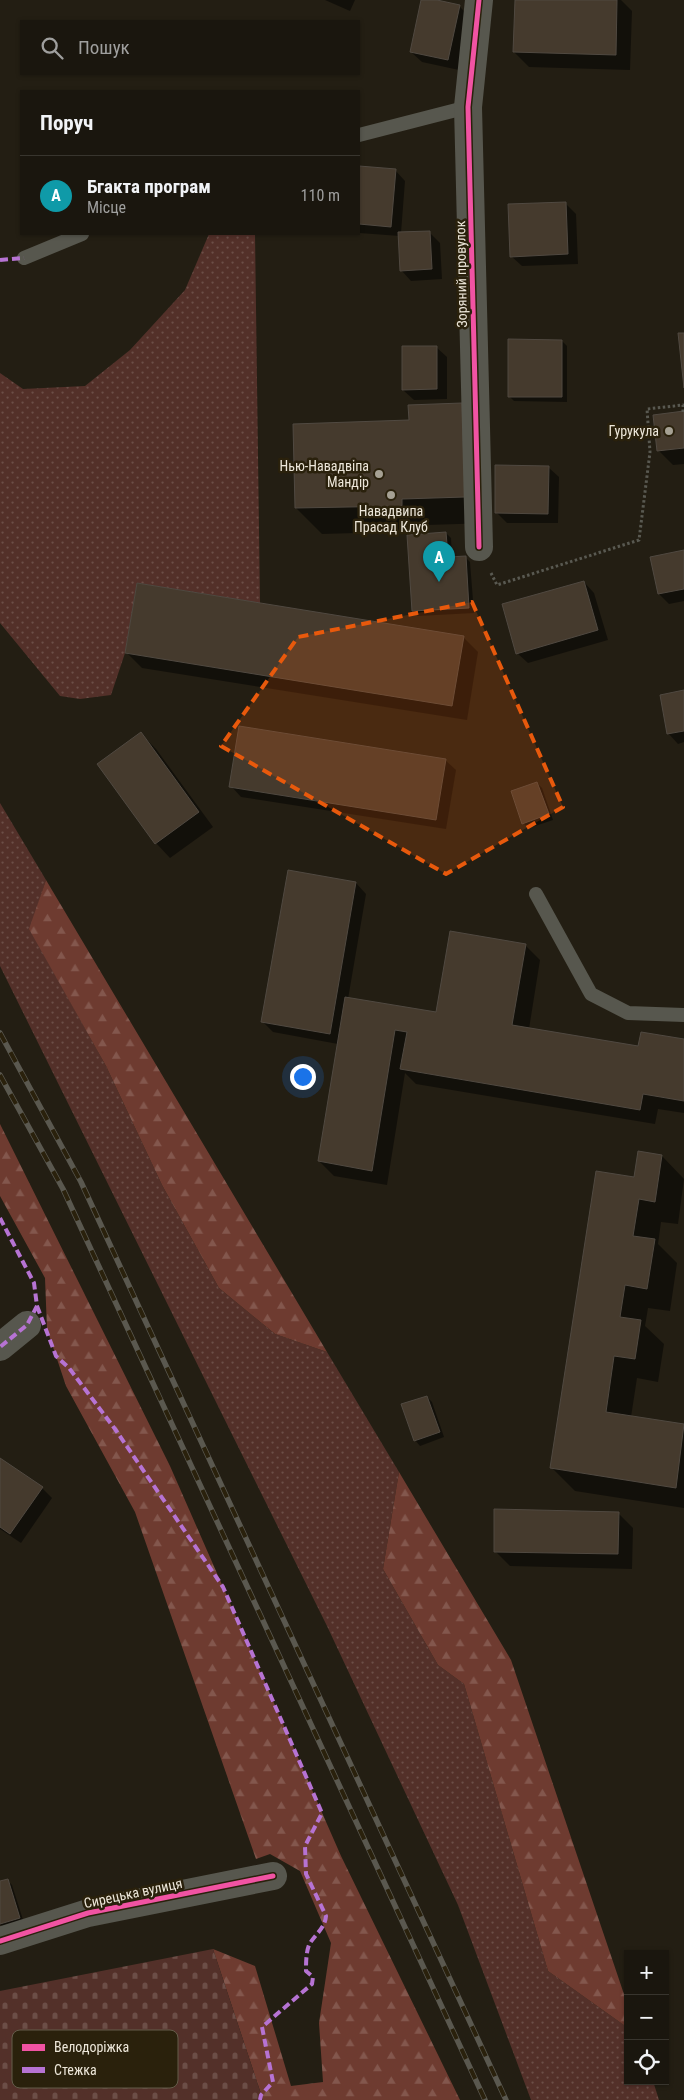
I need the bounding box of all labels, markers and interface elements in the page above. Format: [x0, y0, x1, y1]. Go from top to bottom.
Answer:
search box [20, 20, 360, 75]
icon: search [38, 34, 66, 62]
text: Пошук [78, 36, 130, 59]
text: Поруч [40, 111, 93, 135]
text: Бгакта програм [87, 175, 211, 198]
text: A [51, 186, 61, 205]
text: 110 m [301, 186, 340, 205]
text: Місце [87, 198, 126, 217]
street label: Зоряний провулок [452, 220, 470, 328]
place label: Гурукула [609, 423, 659, 439]
marker: Гурукула [663, 425, 675, 437]
place label: Нью-Навадвіпа Мандір [280, 458, 369, 490]
marker: Нью-Навадвіпа Мандір [373, 468, 385, 480]
marker: Навадвипа Прасад Клуб [385, 489, 397, 501]
place label: Навадвипа Прасад Клуб [354, 503, 428, 535]
pin: A [423, 541, 455, 582]
your location [290, 1064, 316, 1090]
street label: Сирецька вулиця [82, 1875, 184, 1911]
map controls [624, 1950, 669, 2085]
button: + [624, 1950, 669, 1995]
button: − [624, 1995, 669, 2040]
legend [12, 2030, 178, 2088]
text: Велодоріжка [54, 2039, 129, 2055]
button: locate [624, 2040, 669, 2085]
text: Стежка [54, 2062, 97, 2078]

